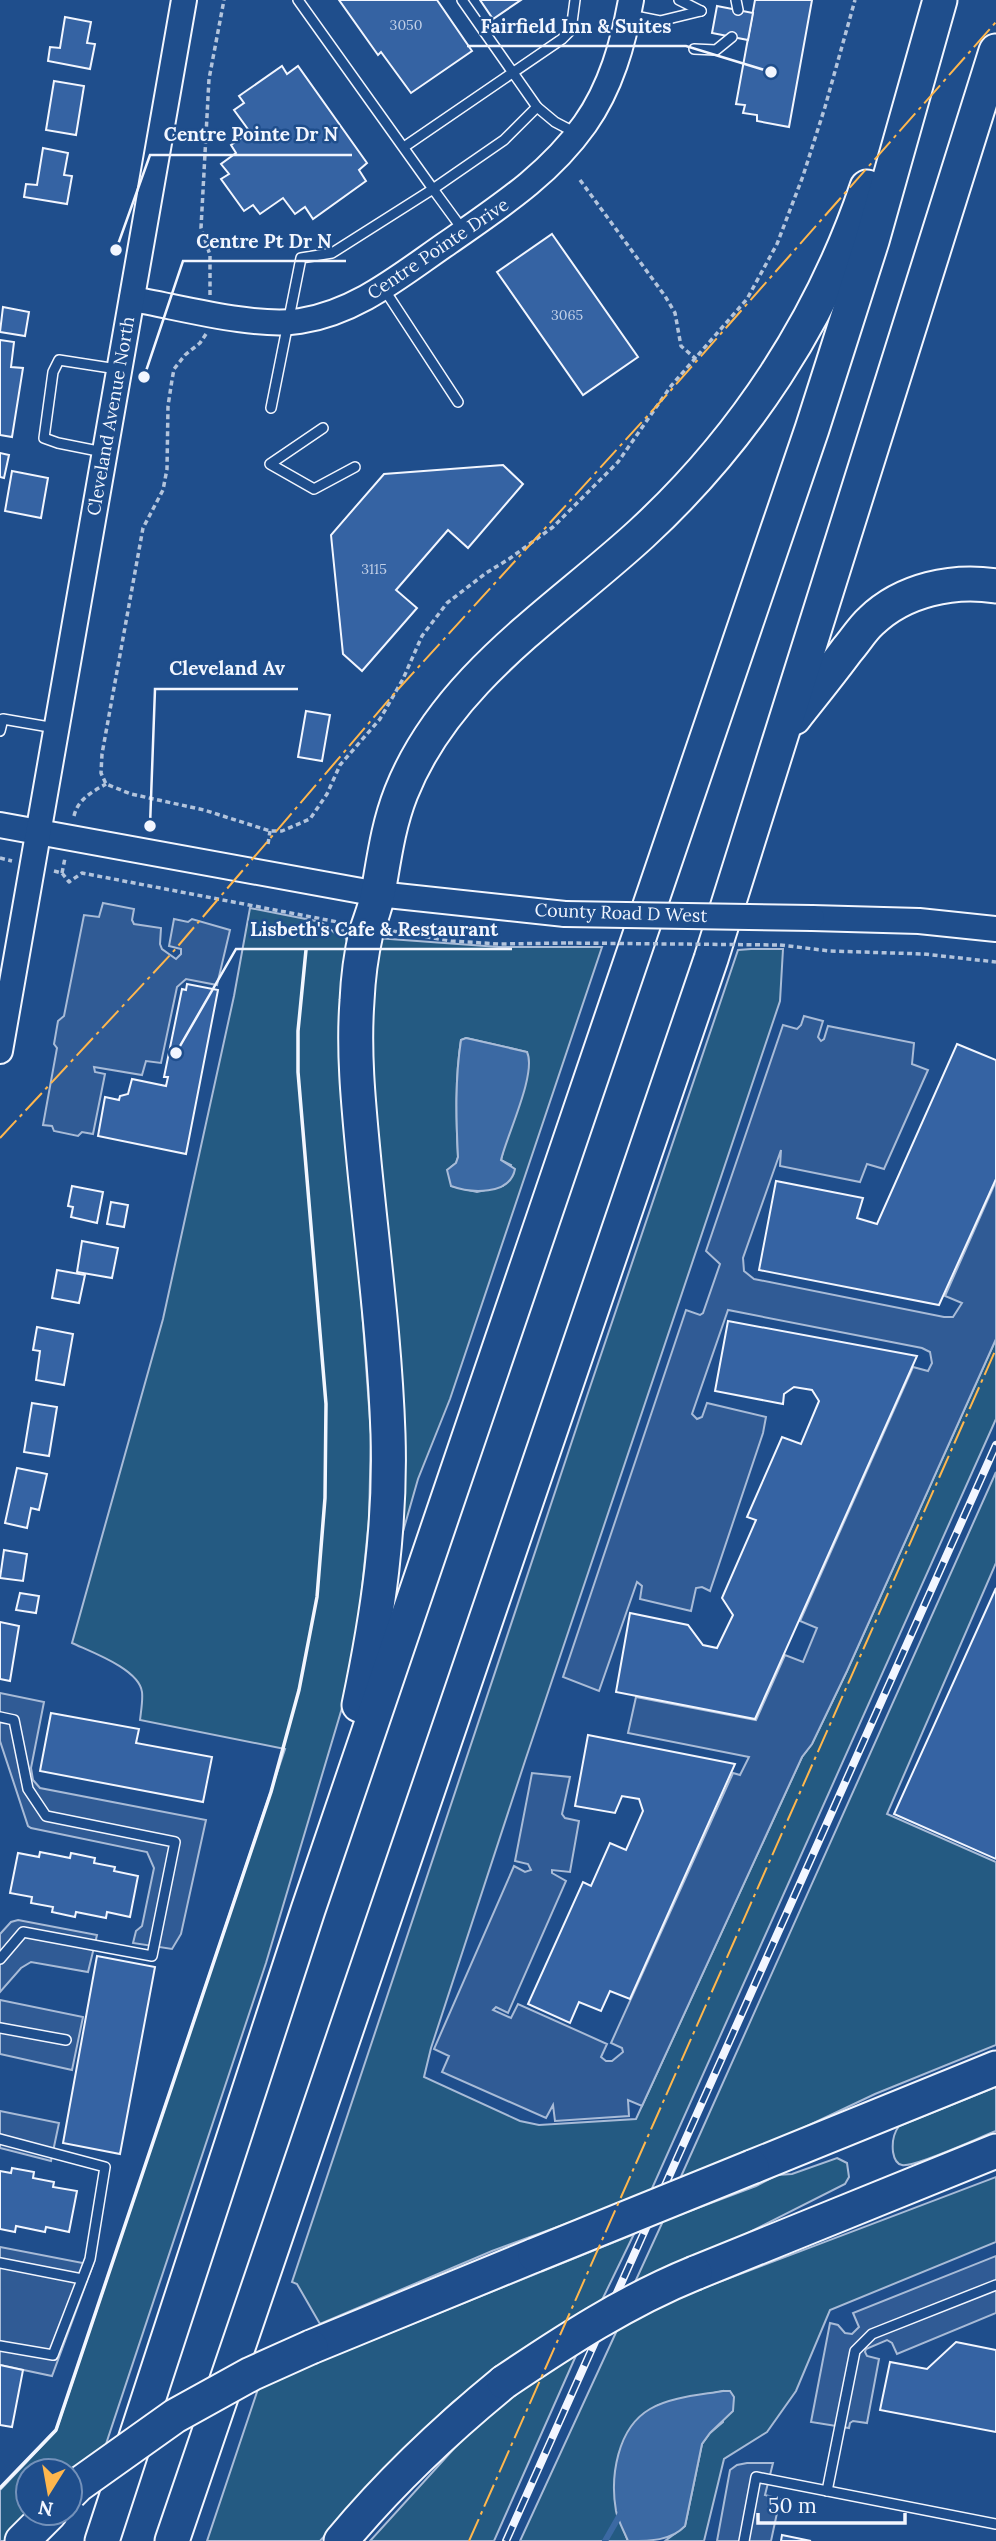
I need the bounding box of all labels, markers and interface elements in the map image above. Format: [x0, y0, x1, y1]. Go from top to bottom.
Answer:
callout: Fairfield Inn & Suites [467, 6, 686, 46]
text: Fairfield Inn & Suites [481, 14, 672, 38]
house number: 3050 [390, 16, 422, 34]
callout: Centre Pointe Dr N [150, 115, 352, 155]
text: Centre Pointe Dr N [164, 122, 338, 146]
street label: Centre Pointe Drive [363, 193, 513, 304]
callout: Centre Pt Dr N [183, 221, 346, 261]
text: Centre Pt Dr N [196, 229, 332, 253]
house number: 3065 [551, 306, 583, 324]
street label: Cleveland Avenue North [82, 314, 139, 517]
house number: 3115 [361, 560, 387, 578]
callout: Cleveland Av [155, 649, 298, 689]
text: Cleveland Av [169, 656, 286, 680]
street label: County Road D West [534, 898, 708, 927]
callout: Lisbeth's Cafe & Restaurant [236, 909, 512, 949]
text: Lisbeth's Cafe & Restaurant [250, 917, 499, 941]
north arrow [14, 2457, 84, 2527]
scale bar [758, 2482, 905, 2526]
text: 50 m [768, 2492, 817, 2519]
text: N [36, 2495, 55, 2522]

